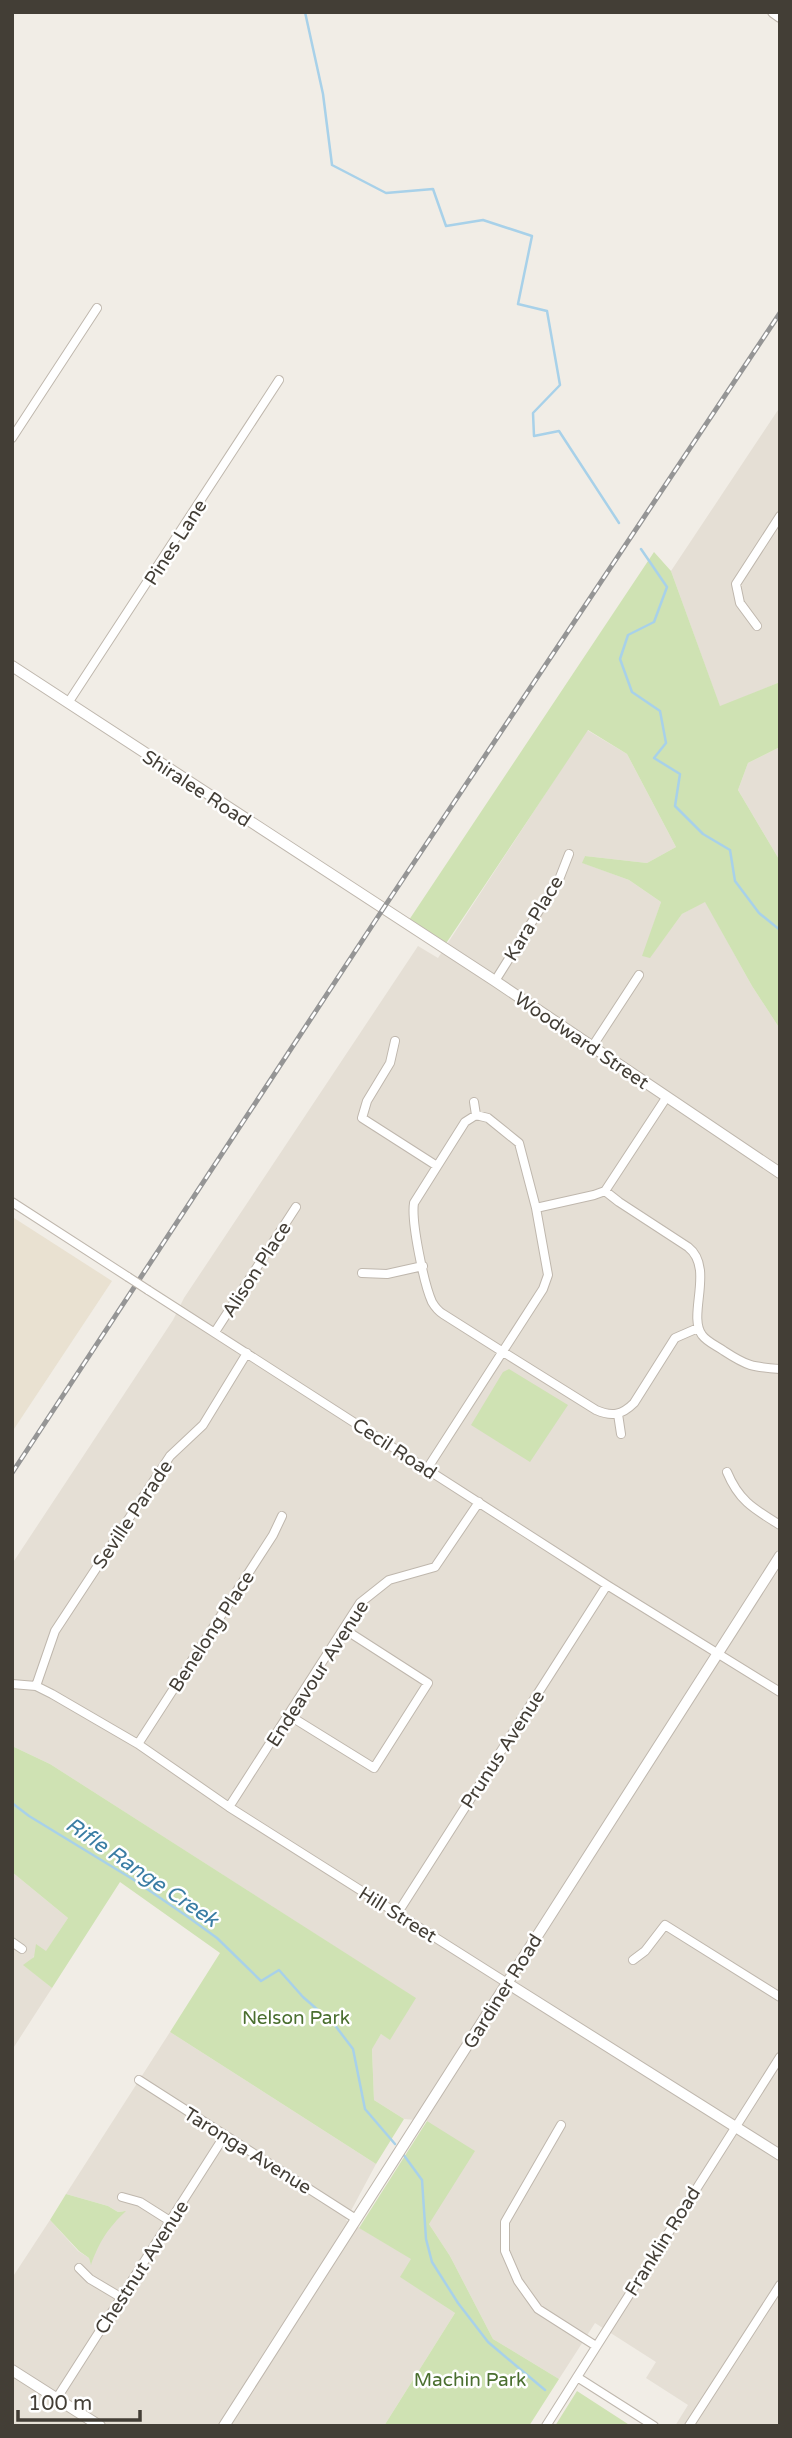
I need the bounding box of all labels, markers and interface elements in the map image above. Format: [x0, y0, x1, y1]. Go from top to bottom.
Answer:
street label: Pines Lane [140, 496, 212, 589]
street label: Shiralee Road [138, 746, 255, 832]
street label: Kara Place [500, 872, 568, 965]
street label: Woodward Street [510, 988, 653, 1094]
street label: Alison Place [218, 1218, 296, 1321]
street label: Cecil Road [348, 1413, 441, 1484]
street label: Seville Parade [88, 1456, 177, 1573]
street label: Benelong Place [165, 1567, 259, 1696]
street label: Endeavour Avenue [262, 1596, 373, 1751]
street label: Prunus Avenue [456, 1686, 549, 1813]
water label: Rifle Range Creek [61, 1812, 224, 1934]
street label: Hill Street [354, 1882, 440, 1947]
street label: Gardiner Road [459, 1930, 547, 2053]
park label: Nelson Park [242, 2007, 350, 2029]
street label: Taronga Avenue [180, 2103, 315, 2199]
street label: Franklin Road [620, 2183, 705, 2300]
street label: Chestnut Avenue [90, 2197, 193, 2339]
park label: Machin Park [414, 2369, 526, 2391]
scale bar [18, 2378, 140, 2422]
text: 100 m [28, 2391, 92, 2416]

